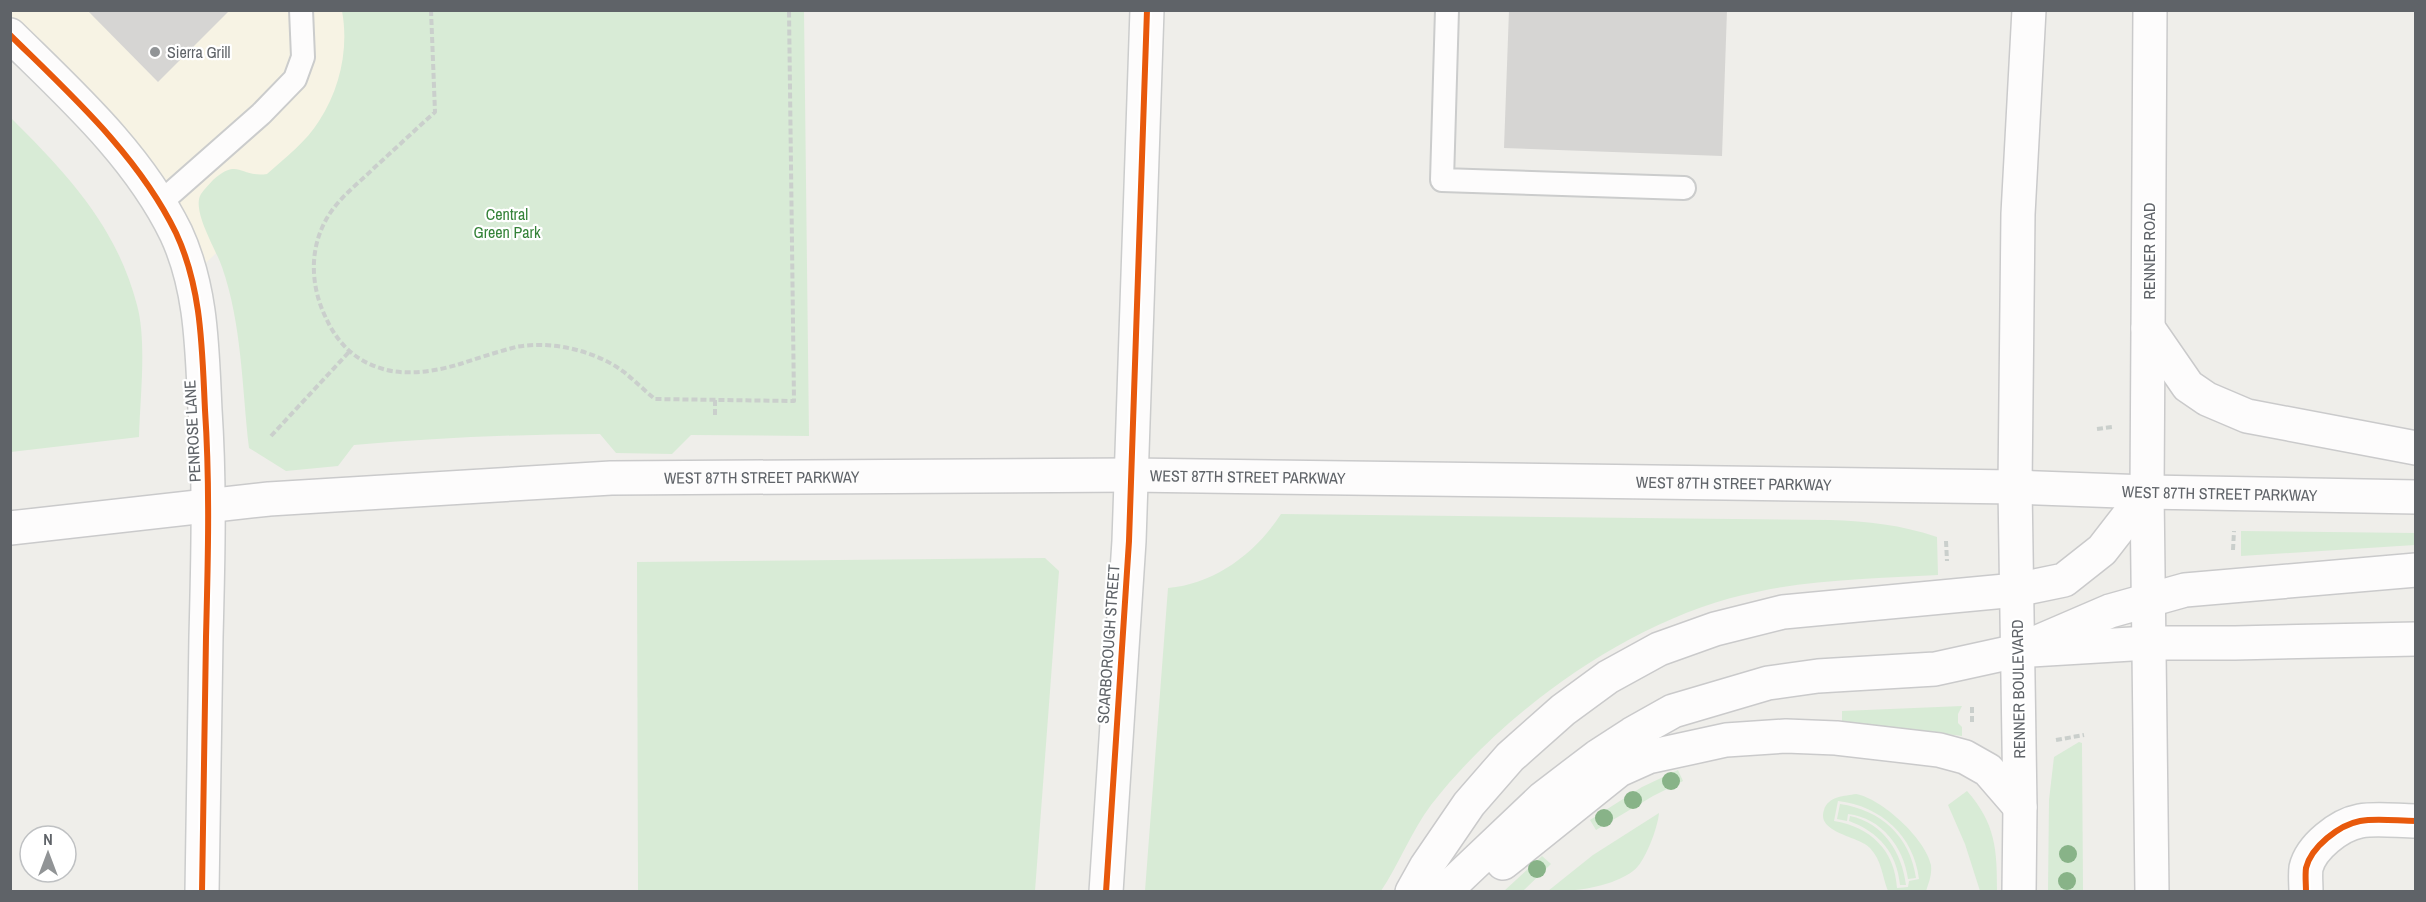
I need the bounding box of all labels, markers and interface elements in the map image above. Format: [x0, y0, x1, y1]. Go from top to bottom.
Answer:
place label: Sierra Grill [167, 41, 231, 63]
marker: Sierra Grill [148, 45, 162, 59]
park label: Central Green Park [473, 203, 541, 243]
street label: RENNER ROAD [2138, 203, 2160, 299]
street label: PENROSE LANE [178, 379, 206, 483]
street label: WEST 87TH STREET PARKWAY [1150, 464, 1346, 489]
street label: WEST 87TH STREET PARKWAY [664, 466, 860, 489]
street label: WEST 87TH STREET PARKWAY [1636, 471, 1832, 496]
street label: WEST 87TH STREET PARKWAY [2121, 480, 2318, 506]
street label: SCARBOROUGH STREET [1091, 564, 1125, 724]
street label: RENNER BOULEVARD [2006, 619, 2030, 759]
north arrow [18, 824, 78, 884]
text: N [43, 828, 53, 850]

